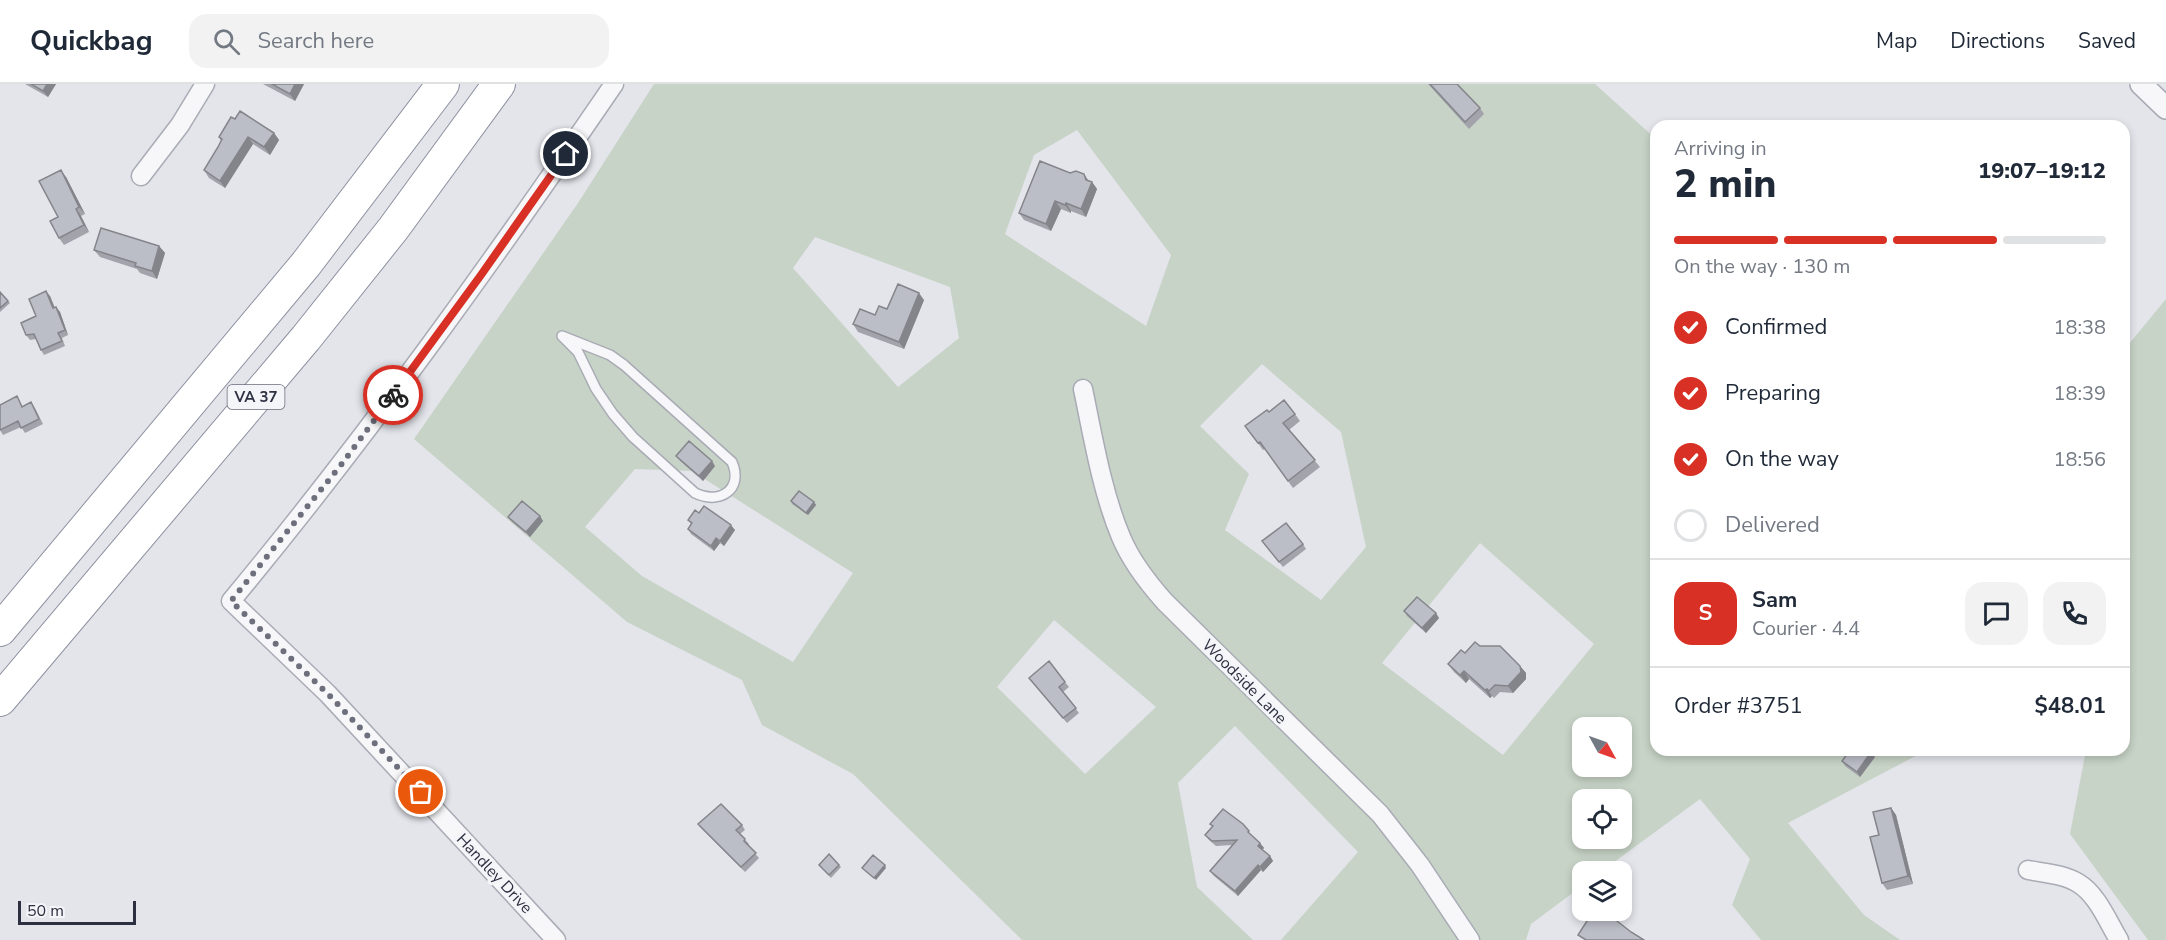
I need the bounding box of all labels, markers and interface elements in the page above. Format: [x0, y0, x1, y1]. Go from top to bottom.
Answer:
search box [189, 14, 609, 68]
text: Quickbag [30, 22, 153, 60]
icon: search [210, 25, 243, 58]
text: Search here [258, 26, 374, 56]
text: Map [1876, 27, 1917, 55]
text: Directions [1950, 27, 2045, 55]
text: Saved [2078, 27, 2136, 55]
pin [540, 128, 591, 179]
text: Arriving in [1674, 135, 1767, 162]
icon: home [549, 137, 582, 170]
text: 19:07–19:12 [1978, 156, 2106, 186]
text: 2 min [1674, 158, 1777, 211]
text: On the way · 130 m [1674, 253, 1850, 280]
icon: check [1674, 311, 1707, 344]
text: Confirmed [1725, 312, 1827, 342]
text: 18:38 [2053, 314, 2106, 341]
courier [363, 365, 423, 425]
icon: check [1674, 377, 1707, 410]
text: Preparing [1725, 378, 1821, 408]
icon: bike [377, 379, 410, 412]
text: 18:39 [2053, 380, 2106, 407]
road number: VA 37 [228, 385, 284, 409]
icon: check [1674, 443, 1707, 476]
text: On the way [1725, 444, 1839, 474]
text: 18:56 [2053, 446, 2106, 473]
text: Delivered [1725, 510, 1820, 540]
button: chat [1965, 582, 2028, 645]
button: phone [2043, 582, 2106, 645]
text: Sam [1752, 585, 1797, 615]
text: S [1699, 598, 1712, 628]
text: Courier · 4.4 [1752, 615, 1860, 642]
street label: Woodside Lane [1197, 634, 1292, 729]
text: Order #3751 [1674, 691, 1803, 721]
text: $48.01 [2035, 691, 2106, 721]
north arrow [1572, 717, 1632, 777]
map controls [1572, 717, 1632, 921]
pin [395, 766, 446, 817]
icon: bag [404, 775, 437, 808]
button: locate [1572, 789, 1632, 849]
street label: Handley Drive [451, 829, 537, 919]
button: layers [1572, 861, 1632, 921]
scale bar [18, 898, 136, 926]
text: 50 m [27, 900, 64, 922]

